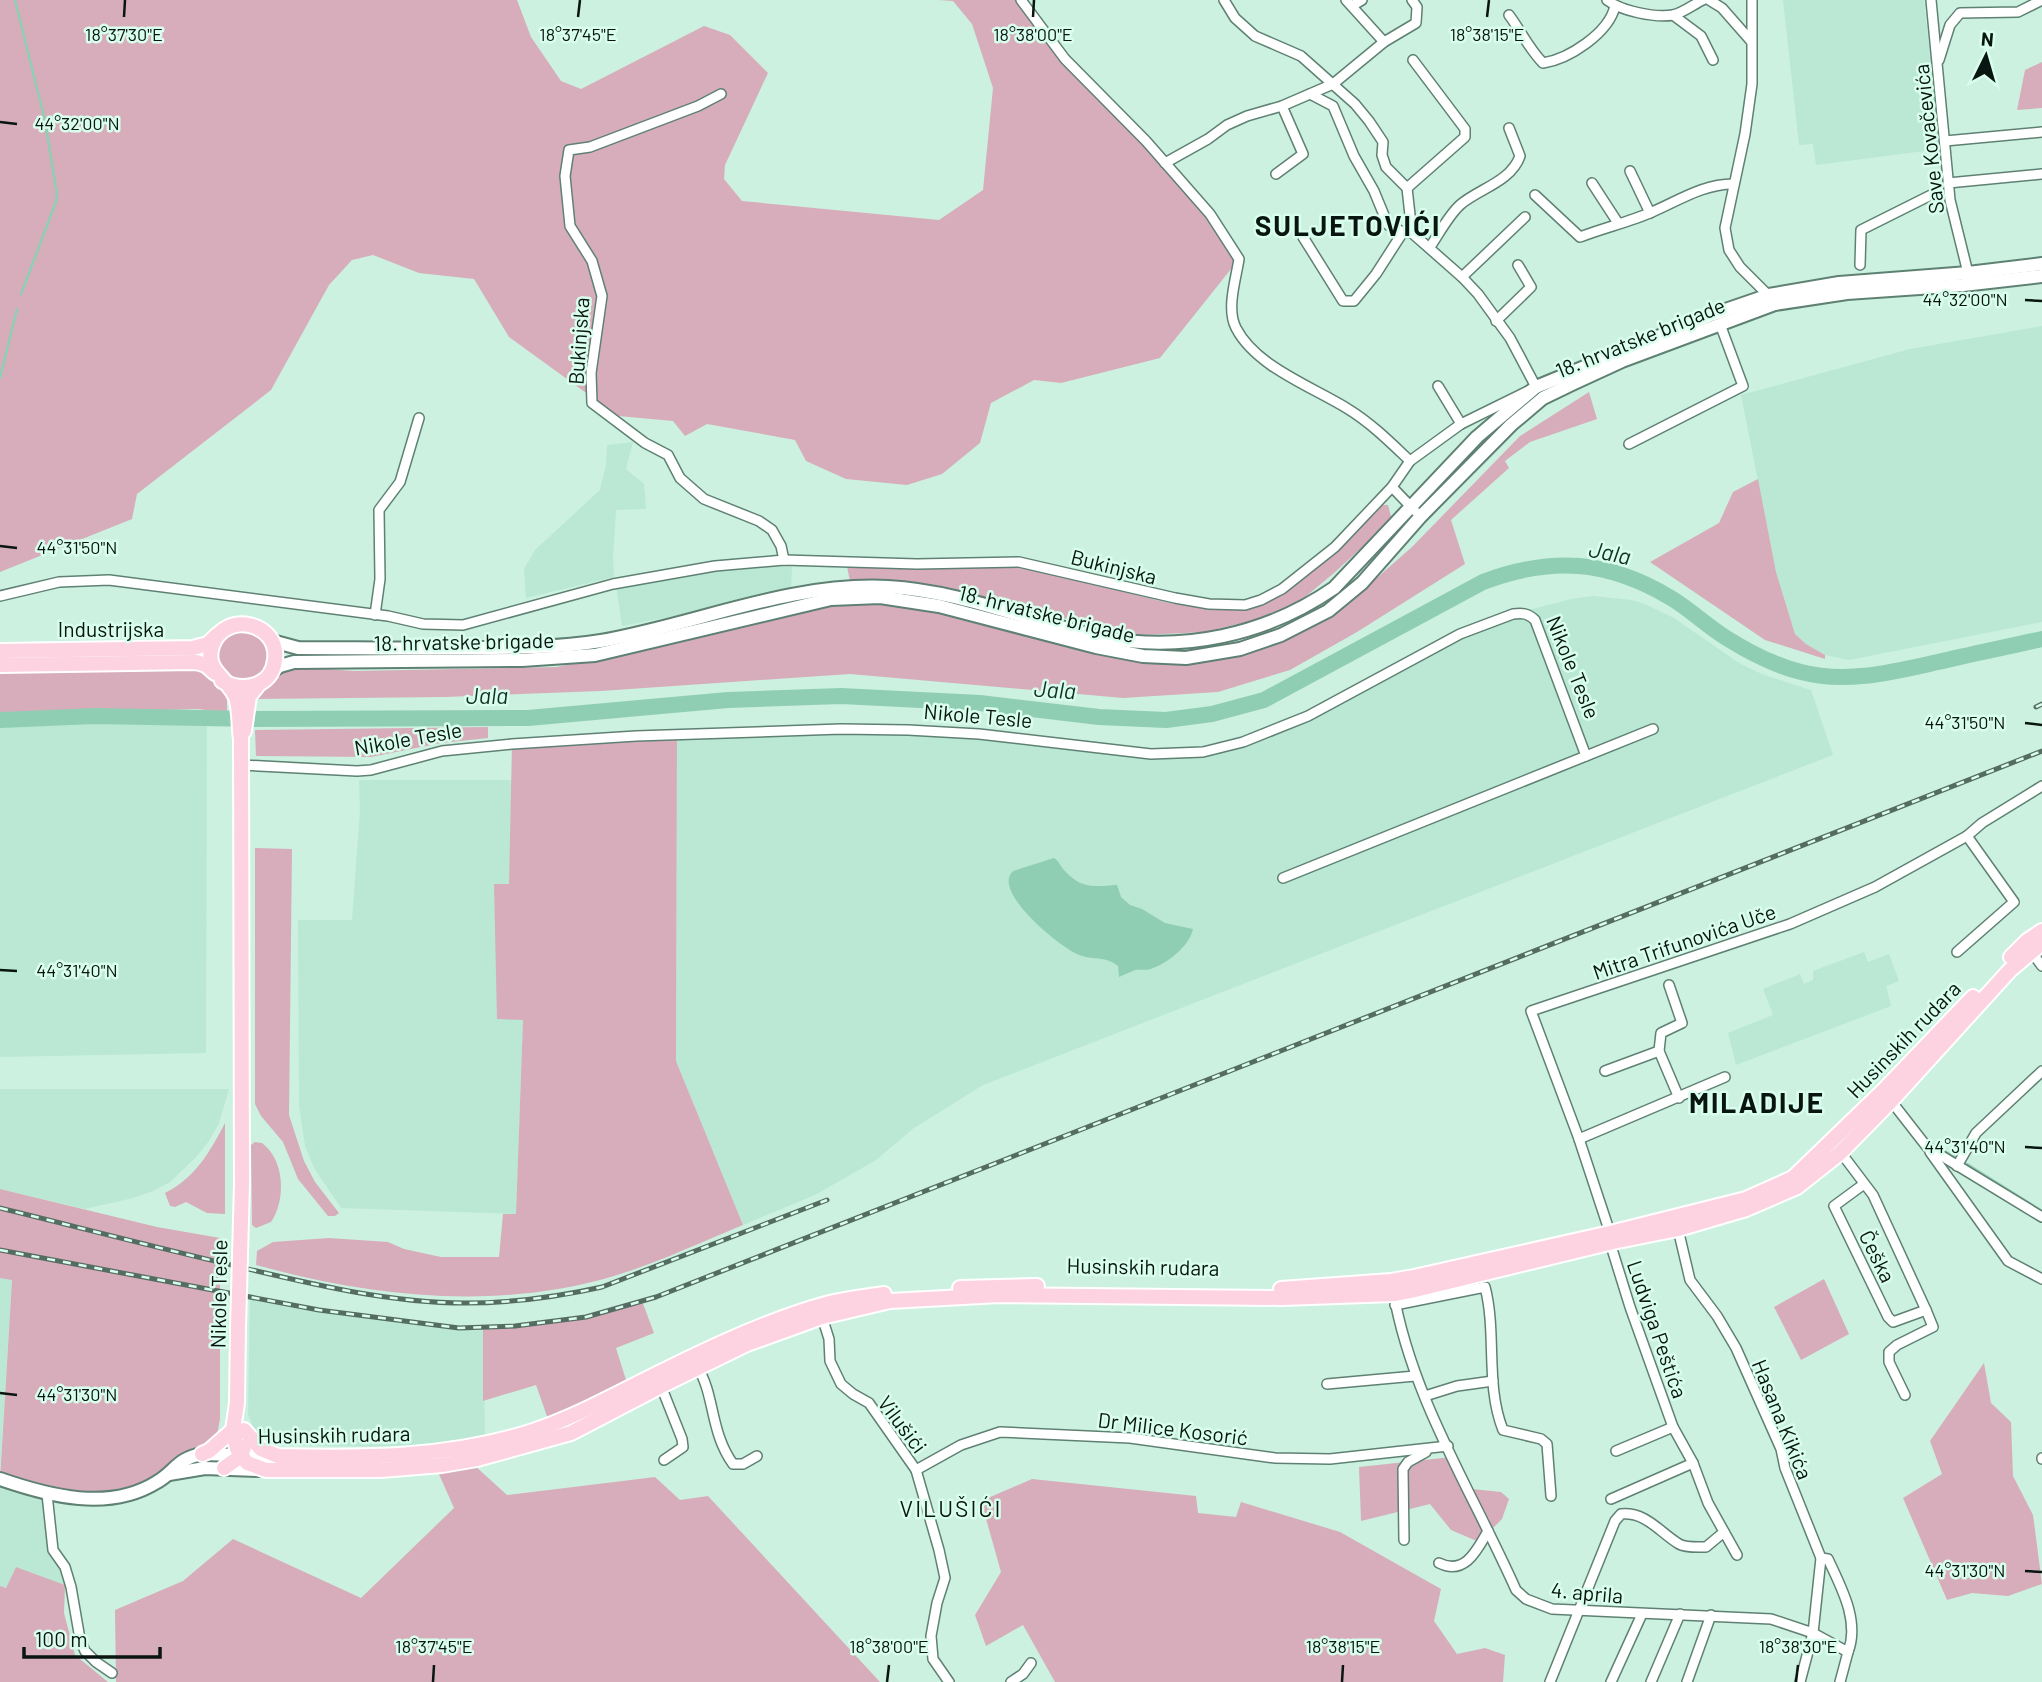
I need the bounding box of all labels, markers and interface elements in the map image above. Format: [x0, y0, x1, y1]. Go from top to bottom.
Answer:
north arrow [1951, 21, 2021, 91]
text: 18°37'30"E [85, 23, 163, 45]
text: 18°37'45"E [539, 23, 617, 45]
text: 18°38'00"E [993, 23, 1073, 45]
text: 18°38'15"E [1450, 23, 1524, 45]
text: N [1980, 27, 1995, 51]
street label: Save Kovačevića [1908, 63, 1948, 215]
text: 44°32'00"N [34, 112, 120, 134]
district label: SULJETOVIĆI [1255, 208, 1441, 242]
text: 44°32'00"N [1922, 288, 2008, 310]
street label: 18. hrvatske brigade [1552, 292, 1728, 382]
street label: Bukinjska [562, 296, 594, 386]
water label: Jala [1586, 534, 1634, 570]
text: 44°31'50"N [37, 536, 117, 558]
street label: Bukinjska [1068, 543, 1160, 589]
street label: 18. hrvatske brigade [956, 579, 1138, 647]
street label: Nikole Tesle [1542, 612, 1606, 722]
street label: Industrijska [58, 616, 164, 641]
street label: 18. hrvatske brigade [373, 627, 555, 655]
water label: Jala [1033, 674, 1077, 704]
water label: Jala [466, 681, 508, 709]
street label: Nikole Tesle [923, 698, 1033, 732]
text: 44°31'50"N [1925, 711, 2005, 733]
street label: Nikole Tesle [352, 716, 464, 760]
street label: Mitra Trifunovića Uče [1589, 898, 1779, 984]
text: 44°31'40"N [36, 959, 118, 981]
street label: Husinskih rudara [1841, 975, 1965, 1103]
district label: MILADIJE [1689, 1085, 1825, 1119]
text: 44°31'40"N [1924, 1135, 2006, 1157]
street label: Češka [1855, 1226, 1901, 1286]
street label: Nikole Tesle [205, 1239, 231, 1349]
street label: Husinskih rudara [1066, 1252, 1220, 1280]
street label: Ludviga Peštića [1623, 1257, 1693, 1401]
street label: Hasana Kikića [1748, 1355, 1818, 1483]
text: 44°31'30"N [37, 1383, 117, 1405]
street label: Vilušići [873, 1390, 933, 1458]
street label: Dr Milice Kosorić [1097, 1406, 1249, 1450]
street label: Husinskih rudara [257, 1420, 411, 1448]
district label: VILUŠIĆI [900, 1494, 1002, 1522]
text: 44°31'30"N [1925, 1559, 2005, 1581]
street label: 4. aprila [1550, 1576, 1624, 1608]
scale bar [24, 1616, 161, 1660]
text: 100 m [35, 1626, 88, 1651]
text: 18°37'45"E [395, 1635, 473, 1657]
text: 18°38'00"E [849, 1635, 929, 1657]
text: 18°38'15"E [1306, 1635, 1380, 1657]
text: 18°38'30"E [1759, 1635, 1837, 1657]

